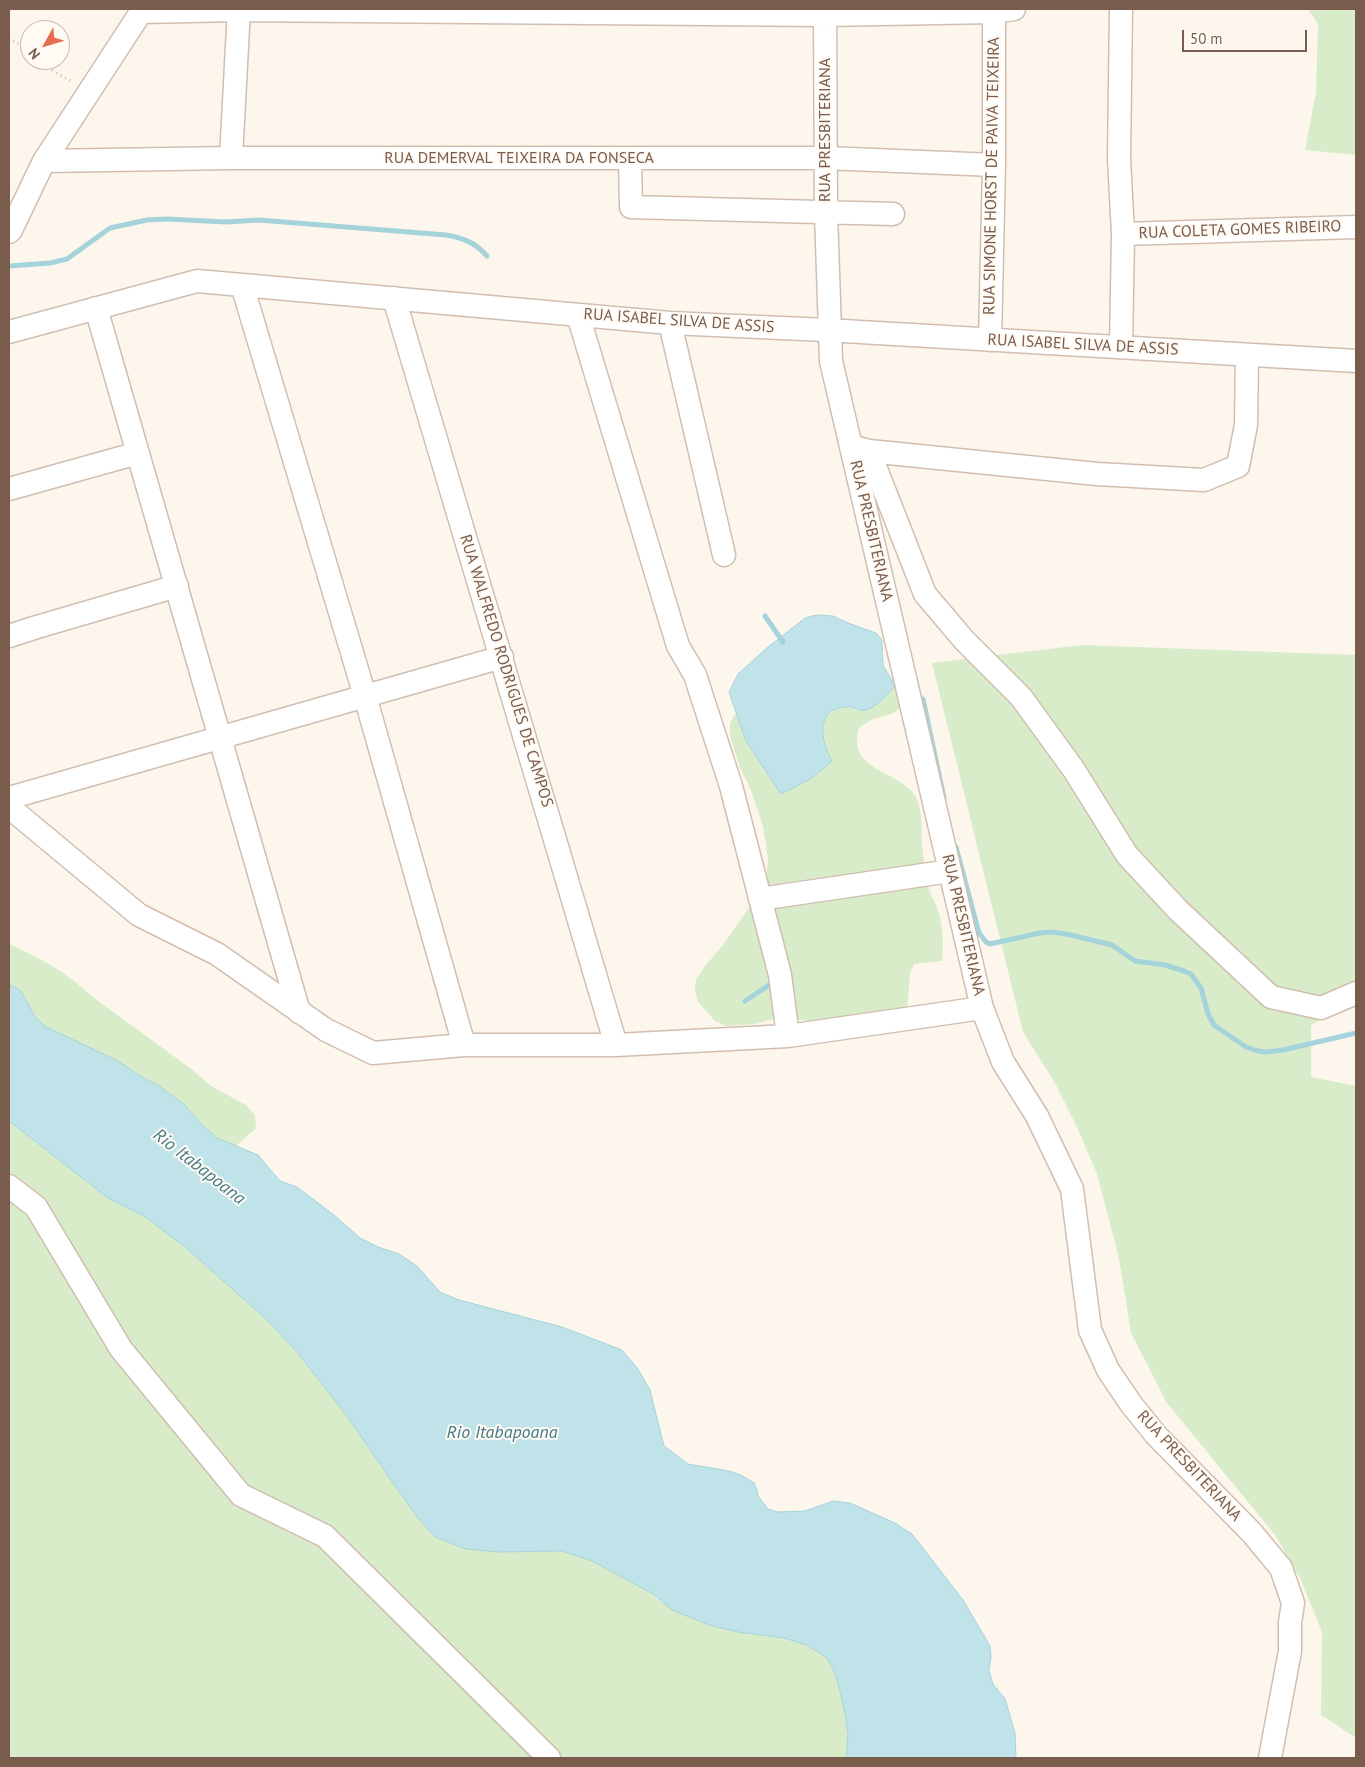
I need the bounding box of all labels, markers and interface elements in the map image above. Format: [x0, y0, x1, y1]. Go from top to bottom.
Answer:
north arrow [20, 20, 70, 70]
scale bar [1185, 20, 1310, 52]
text: 50 m [1190, 29, 1223, 48]
street label: RUA SIMONE HORST DE PAIVA TEIXEIRA [980, 37, 1004, 315]
text: N [24, 45, 44, 63]
street label: RUA PRESBITERIANA [815, 58, 835, 202]
street label: RUA DEMERVAL TEIXEIRA DA FONSECA [384, 148, 654, 168]
street label: RUA COLETA GOMES RIBEIRO [1138, 217, 1342, 243]
street label: RUA ISABEL SILVA DE ASSIS [583, 305, 775, 337]
street label: RUA ISABEL SILVA DE ASSIS [987, 330, 1179, 360]
street label: RUA PRESBITERIANA [845, 459, 897, 603]
street label: RUA WALFREDO RODRIGUES DE CAMPOS [455, 532, 557, 810]
street label: RUA PRESBITERIANA [937, 853, 989, 997]
water label: Rio Itabapoana [149, 1124, 249, 1210]
street label: RUA PRESBITERIANA [1133, 1407, 1245, 1525]
water label: Rio Itabapoana [447, 1422, 557, 1444]

